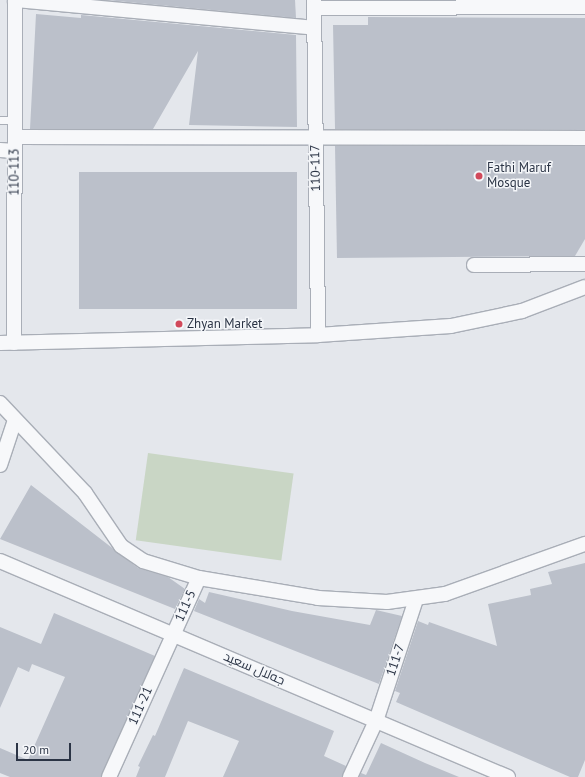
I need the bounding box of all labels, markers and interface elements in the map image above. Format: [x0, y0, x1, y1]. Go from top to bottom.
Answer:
street label: 110-117 [308, 144, 324, 192]
street label: 110-113 [7, 148, 23, 196]
place label: Fathi Maruf Mosque [487, 161, 551, 192]
marker: Fathi Maruf Mosque [474, 171, 484, 181]
place label: Zhyan Market [187, 316, 263, 332]
marker: Zhyan Market [174, 319, 184, 329]
street label: 111-5 [172, 588, 200, 624]
street label: 111-7 [383, 642, 409, 678]
street label: جه‌لال سعید [221, 649, 287, 689]
street label: 111-21 [126, 685, 156, 727]
scale bar [18, 735, 73, 761]
text: 20 m [23, 742, 49, 757]

